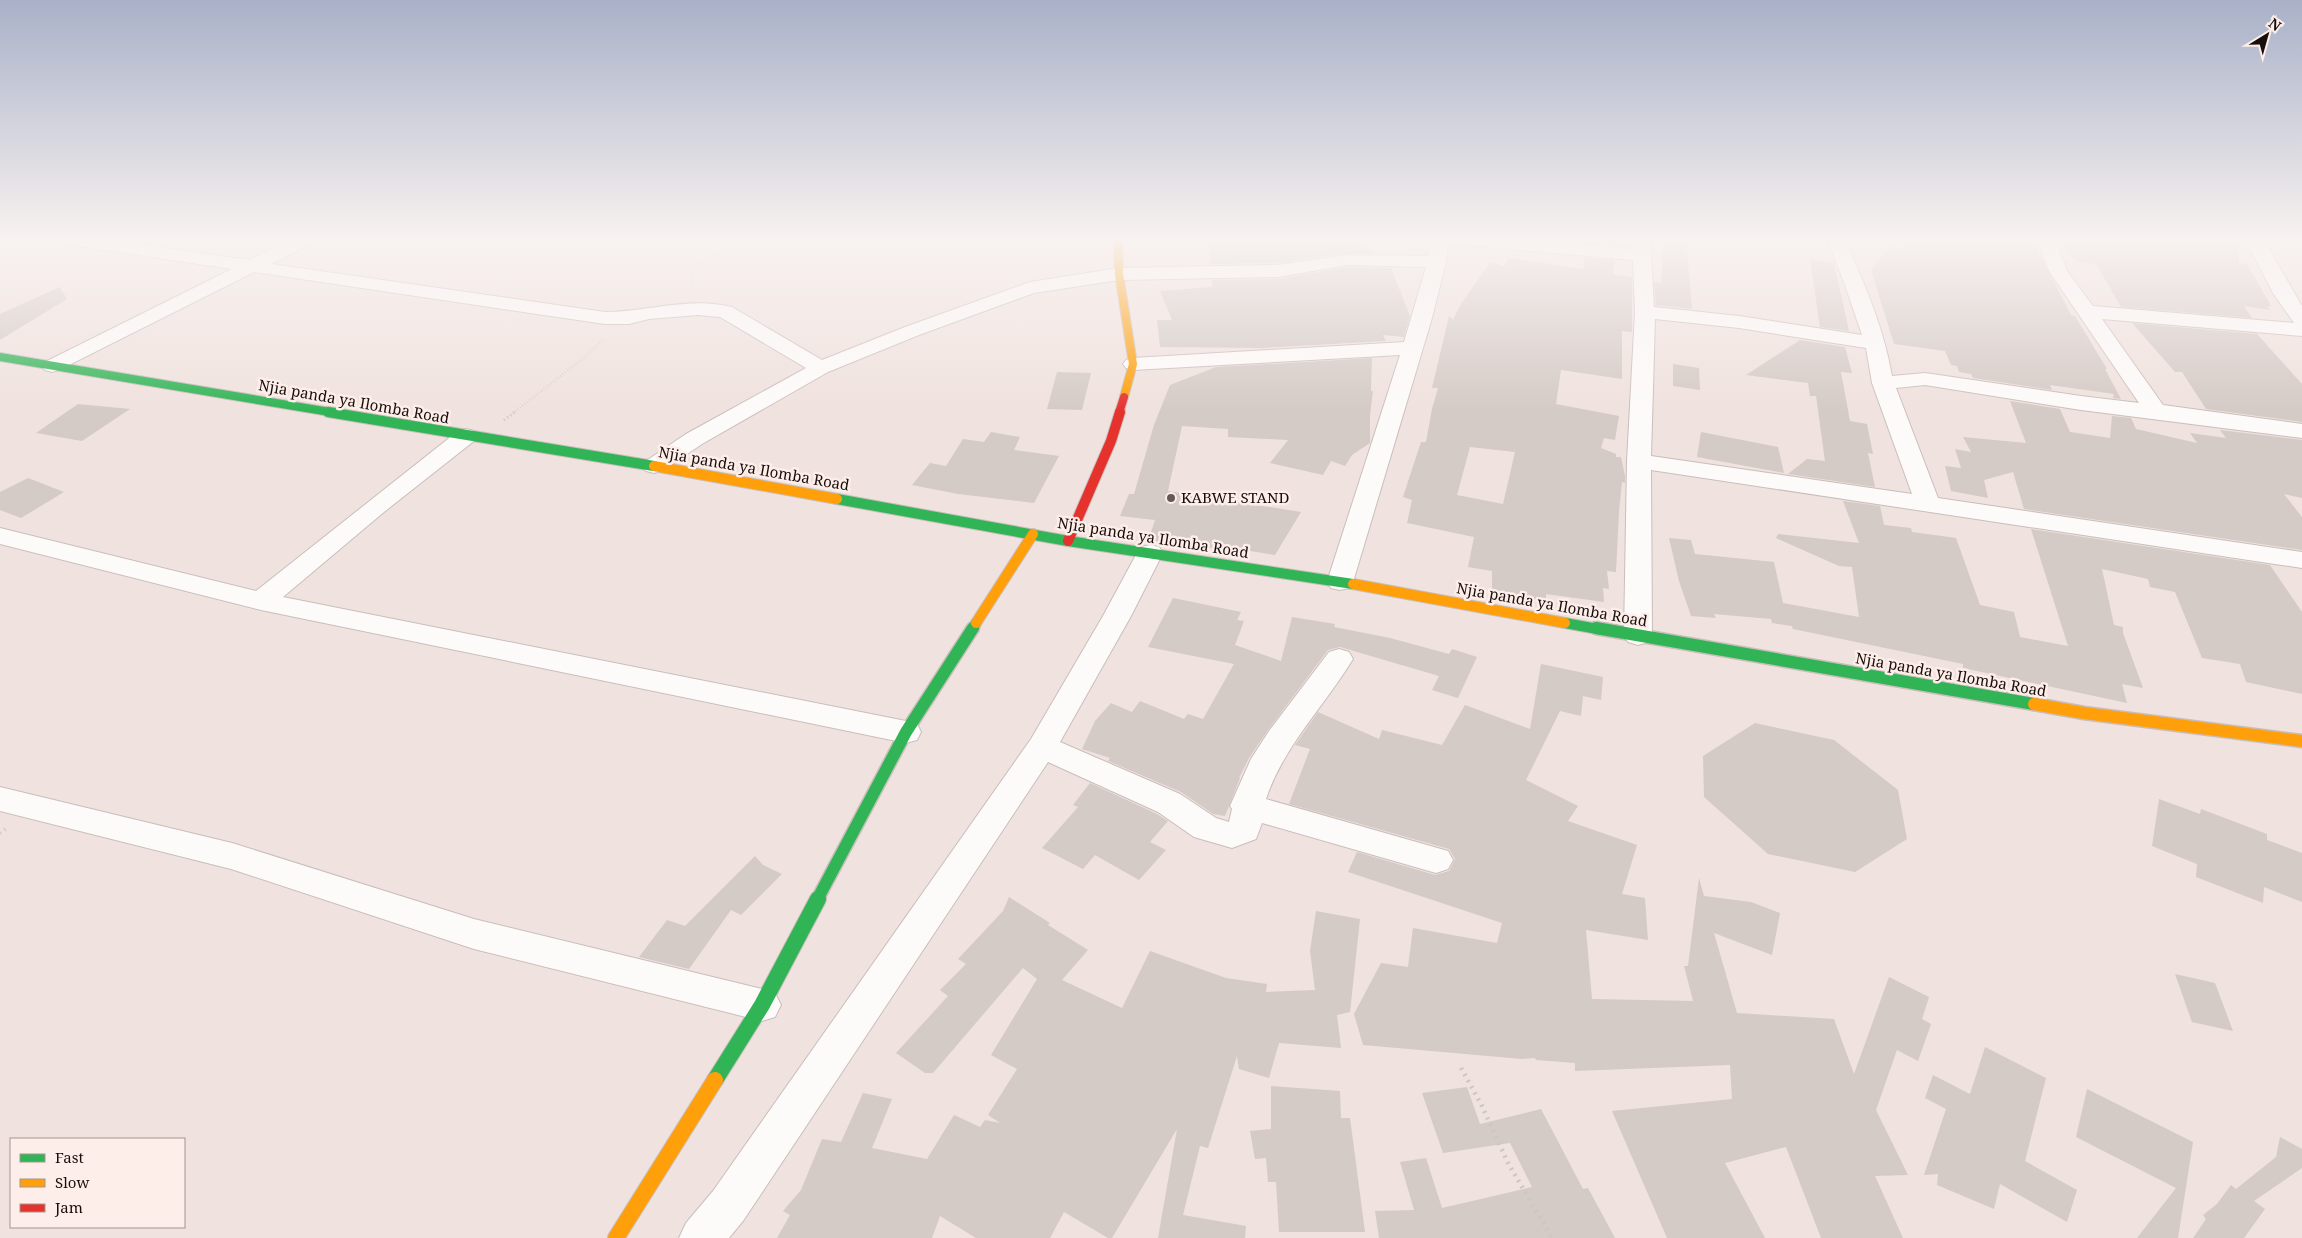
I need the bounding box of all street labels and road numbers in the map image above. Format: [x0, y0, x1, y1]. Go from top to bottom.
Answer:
street label: Njia panda ya Ilomba Road [257, 374, 451, 428]
street label: Njia panda ya Ilomba Road [657, 441, 851, 495]
street label: Njia panda ya Ilomba Road [1056, 512, 1250, 562]
street label: Njia panda ya Ilomba Road [1455, 577, 1649, 631]
street label: Njia panda ya Ilomba Road [1854, 647, 2048, 701]

